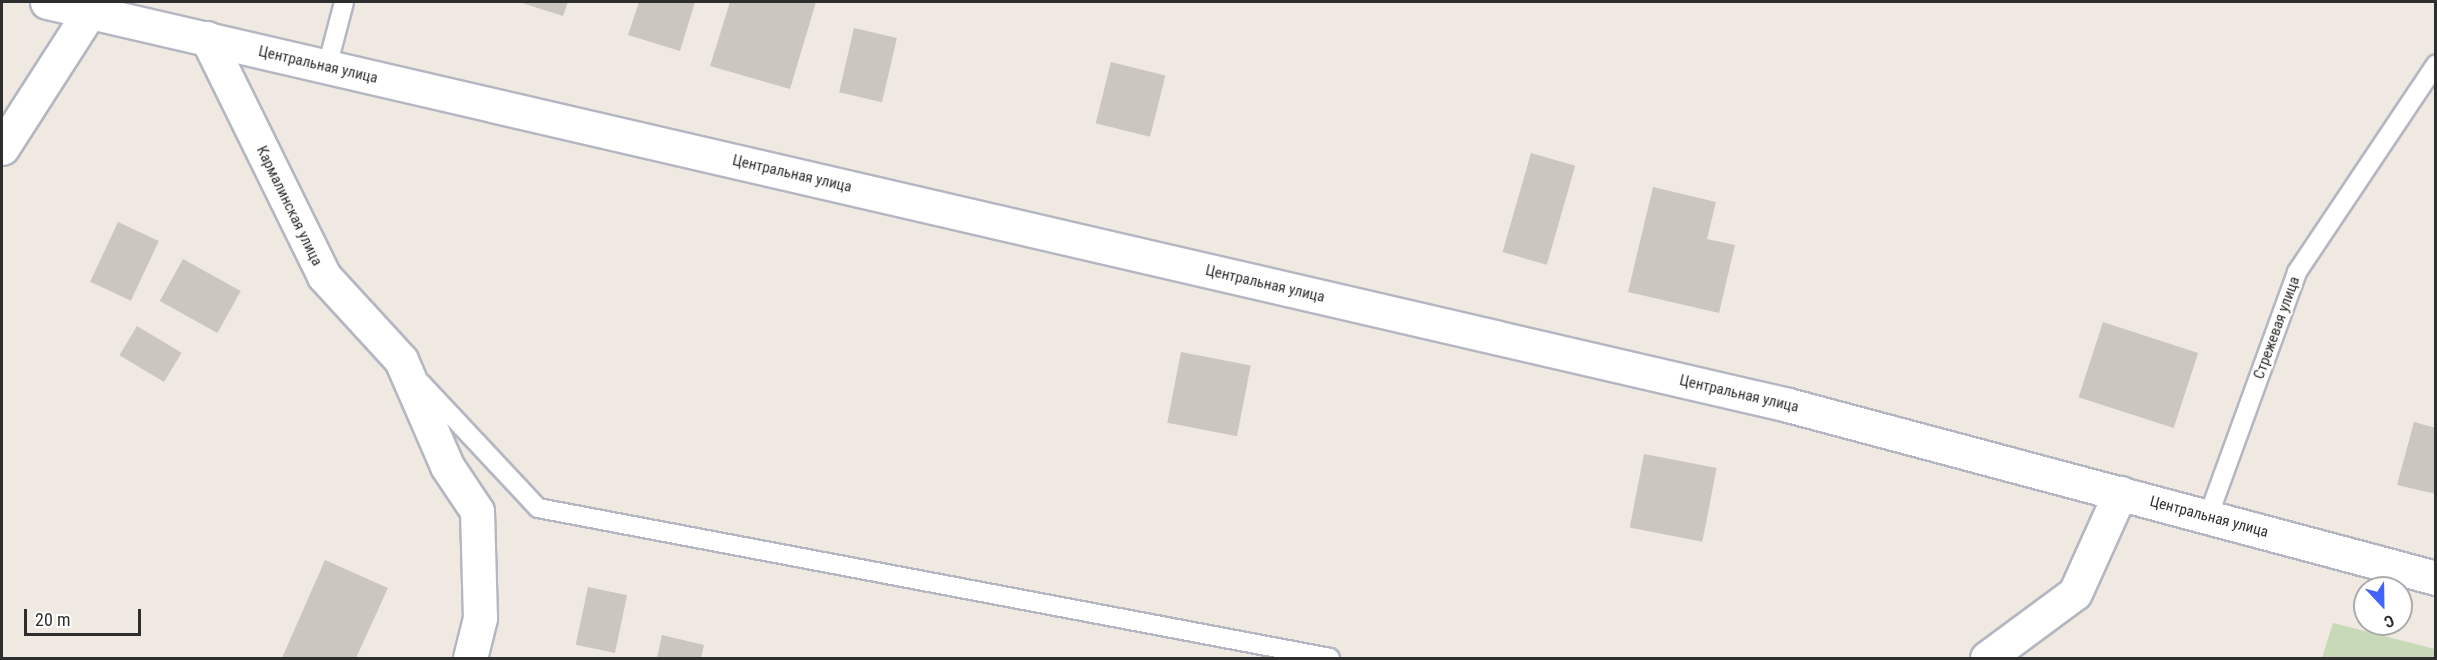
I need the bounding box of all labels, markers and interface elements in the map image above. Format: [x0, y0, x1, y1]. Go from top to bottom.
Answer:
street label: Центральная улица [257, 43, 379, 87]
street label: Кармалинская улица [252, 143, 326, 269]
street label: Центральная улица [731, 152, 853, 196]
street label: Центральная улица [1204, 262, 1326, 306]
street label: Стрежевая улица [2250, 274, 2304, 382]
street label: Центральная улица [1678, 372, 1800, 416]
street label: Центральная улица [2148, 493, 2270, 541]
north arrow [2353, 576, 2413, 636]
scale bar [27, 597, 144, 635]
text: 20 m [35, 609, 70, 630]
text: С [2381, 611, 2397, 632]

